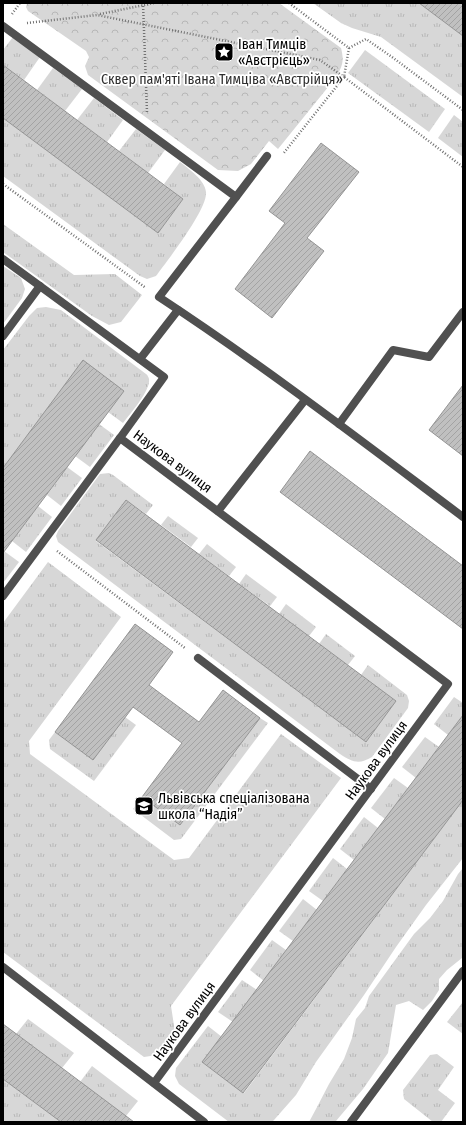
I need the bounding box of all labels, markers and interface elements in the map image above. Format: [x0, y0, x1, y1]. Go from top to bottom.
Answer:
place label: Іван Тимців «Австрієць» [238, 36, 310, 69]
place icon: Іван Тимців «Австрієць» [213, 41, 235, 63]
park label: Сквер пам'яті Івана Тимціва «Австрійця» [101, 71, 343, 88]
street label: Наукова вулиця [130, 426, 215, 497]
street label: Наукова вулиця [342, 717, 411, 803]
place label: Львівська спеціалізована школа “Надія” [158, 790, 310, 823]
school or university icon: Львівська спеціалізована школа “Надія” [133, 795, 155, 817]
street label: Наукова вулиця [150, 978, 219, 1064]

